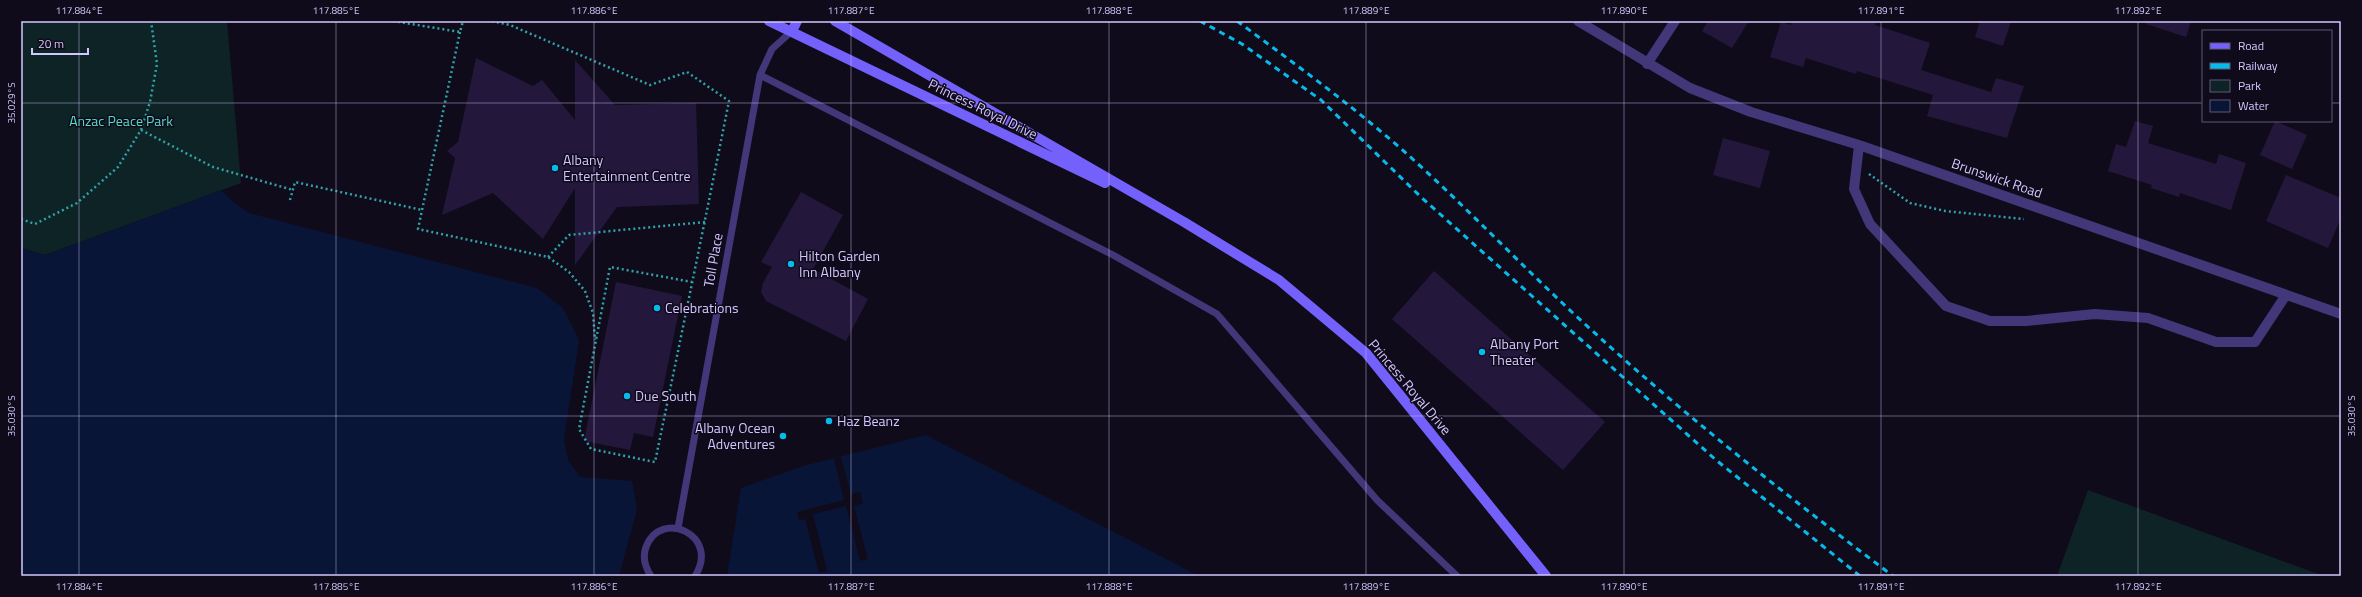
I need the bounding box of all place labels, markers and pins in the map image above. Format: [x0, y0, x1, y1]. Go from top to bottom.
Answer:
place label: Albany Entertainment Centre [563, 149, 691, 186]
marker: Albany Entertainment Centre [550, 163, 560, 173]
place label: Hilton Garden Inn Albany [799, 245, 880, 282]
marker: Hilton Garden Inn Albany [786, 259, 796, 269]
place label: Celebrations [665, 297, 738, 318]
marker: Celebrations [652, 303, 662, 313]
place label: Albany Port Theater [1490, 333, 1559, 370]
marker: Albany Port Theater [1477, 347, 1487, 357]
place label: Due South [635, 385, 696, 406]
marker: Due South [622, 391, 632, 401]
place label: Haz Beanz [837, 410, 900, 431]
marker: Haz Beanz [824, 416, 834, 426]
place label: Albany Ocean Adventures [695, 417, 775, 454]
marker: Albany Ocean Adventures [778, 431, 788, 441]

